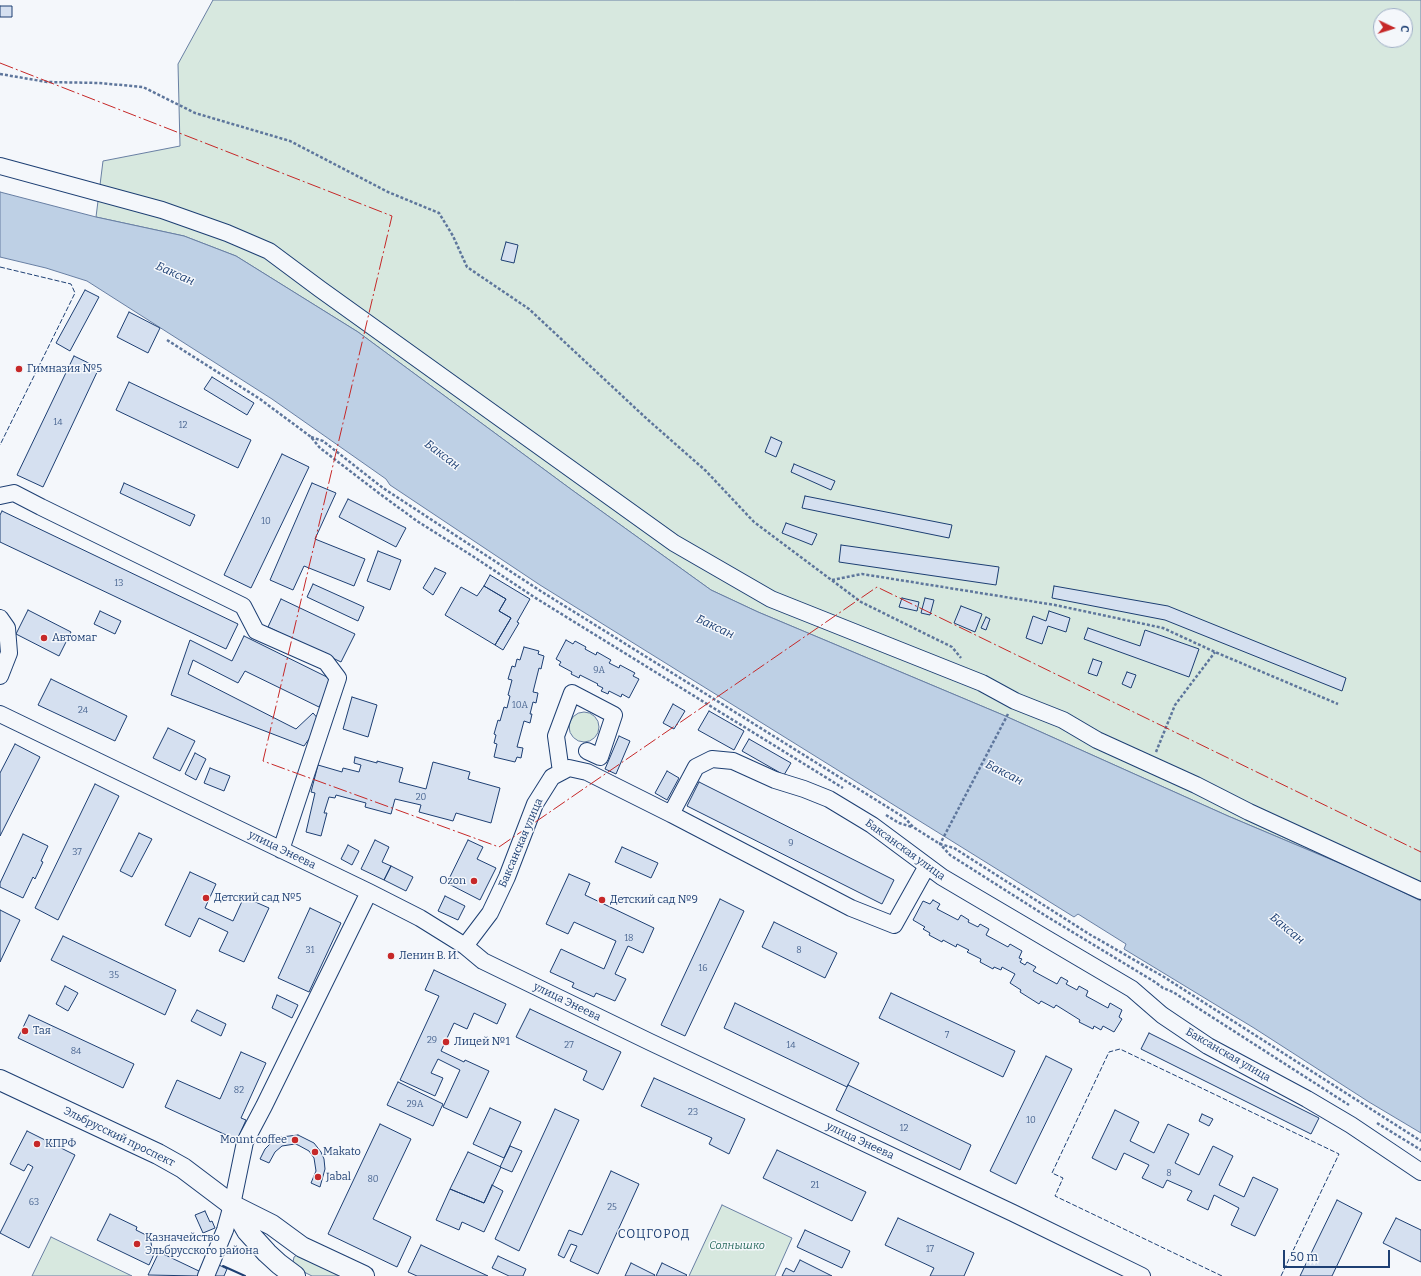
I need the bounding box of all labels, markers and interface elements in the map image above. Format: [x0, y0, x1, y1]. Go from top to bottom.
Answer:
north arrow [1373, 8, 1413, 48]
text: С [1398, 25, 1411, 33]
water label: Баксан [154, 259, 196, 289]
place label: Гимназия №5 [27, 362, 102, 376]
marker: Гимназия №5 [14, 364, 24, 374]
house number: 14 [54, 417, 62, 427]
house number: 12 [179, 420, 187, 430]
water label: Баксан [421, 437, 463, 473]
house number: 10 [261, 516, 271, 526]
house number: 13 [115, 578, 123, 588]
water label: Баксан [694, 612, 736, 642]
place label: Автомаг [52, 631, 97, 645]
marker: Автомаг [39, 633, 49, 643]
house number: 9А [593, 665, 605, 675]
house number: 10А [512, 700, 528, 710]
house number: 24 [78, 705, 88, 715]
water label: Баксан [983, 757, 1025, 789]
house number: 20 [416, 792, 426, 802]
street label: Баксанская улица [496, 796, 546, 890]
street label: Баксанская улица [862, 816, 948, 884]
street label: улица Энеева [246, 828, 318, 872]
house number: 9 [788, 838, 794, 848]
house number: 37 [72, 847, 82, 857]
place label: Ozon [439, 874, 466, 888]
marker: Ozon [469, 876, 479, 886]
place label: Детский сад №5 [214, 891, 301, 905]
marker: Детский сад №5 [201, 893, 211, 903]
place label: Детский сад №9 [610, 893, 698, 907]
marker: Детский сад №9 [597, 895, 607, 905]
water label: Баксан [1267, 910, 1307, 948]
house number: 18 [624, 933, 634, 943]
house number: 31 [306, 945, 314, 955]
house number: 8 [796, 945, 802, 955]
place label: Ленин В. И. [399, 949, 459, 963]
marker: Ленин В. И. [386, 951, 396, 961]
house number: 16 [699, 963, 707, 973]
house number: 35 [109, 970, 119, 980]
street label: улица Энеева [531, 980, 603, 1024]
place label: Тая [33, 1024, 51, 1038]
street label: Баксанская улица [1183, 1025, 1273, 1085]
marker: Тая [20, 1026, 30, 1036]
house number: 7 [945, 1030, 949, 1040]
house number: 29 [427, 1035, 437, 1045]
place label: Лицей №1 [454, 1035, 510, 1049]
marker: Лицей №1 [441, 1037, 451, 1047]
house number: 27 [564, 1040, 574, 1050]
house number: 14 [787, 1040, 795, 1050]
house number: 84 [71, 1046, 81, 1056]
house number: 82 [234, 1085, 244, 1095]
house number: 29А [407, 1099, 423, 1109]
street label: Эльбрусский проспект [61, 1104, 177, 1170]
house number: 23 [688, 1107, 698, 1117]
house number: 10 [1026, 1115, 1036, 1125]
street label: улица Энеева [824, 1120, 896, 1162]
house number: 12 [900, 1123, 908, 1133]
place label: Mount coffee [220, 1133, 287, 1147]
marker: Mount coffee [290, 1135, 300, 1145]
place label: КПРФ [45, 1137, 76, 1151]
marker: КПРФ [32, 1139, 42, 1149]
place label: Мakato [323, 1145, 361, 1159]
marker: Мakato [310, 1147, 320, 1157]
house number: 8 [1166, 1168, 1172, 1178]
place label: Jabal [326, 1170, 351, 1184]
marker: Jabal [313, 1172, 323, 1182]
house number: 80 [367, 1174, 379, 1184]
house number: 21 [811, 1180, 819, 1190]
house number: 63 [29, 1197, 39, 1207]
house number: 25 [607, 1202, 617, 1212]
district label: СОЦГОРОД [618, 1228, 690, 1242]
place label: Казначейство Эльбрусского района [145, 1231, 259, 1257]
marker: Казначейство Эльбрусского района [132, 1239, 142, 1249]
park label: Солнышко [709, 1239, 765, 1253]
scale bar [1285, 1242, 1392, 1268]
house number: 17 [926, 1244, 934, 1254]
text: 50 m [1290, 1250, 1318, 1264]

